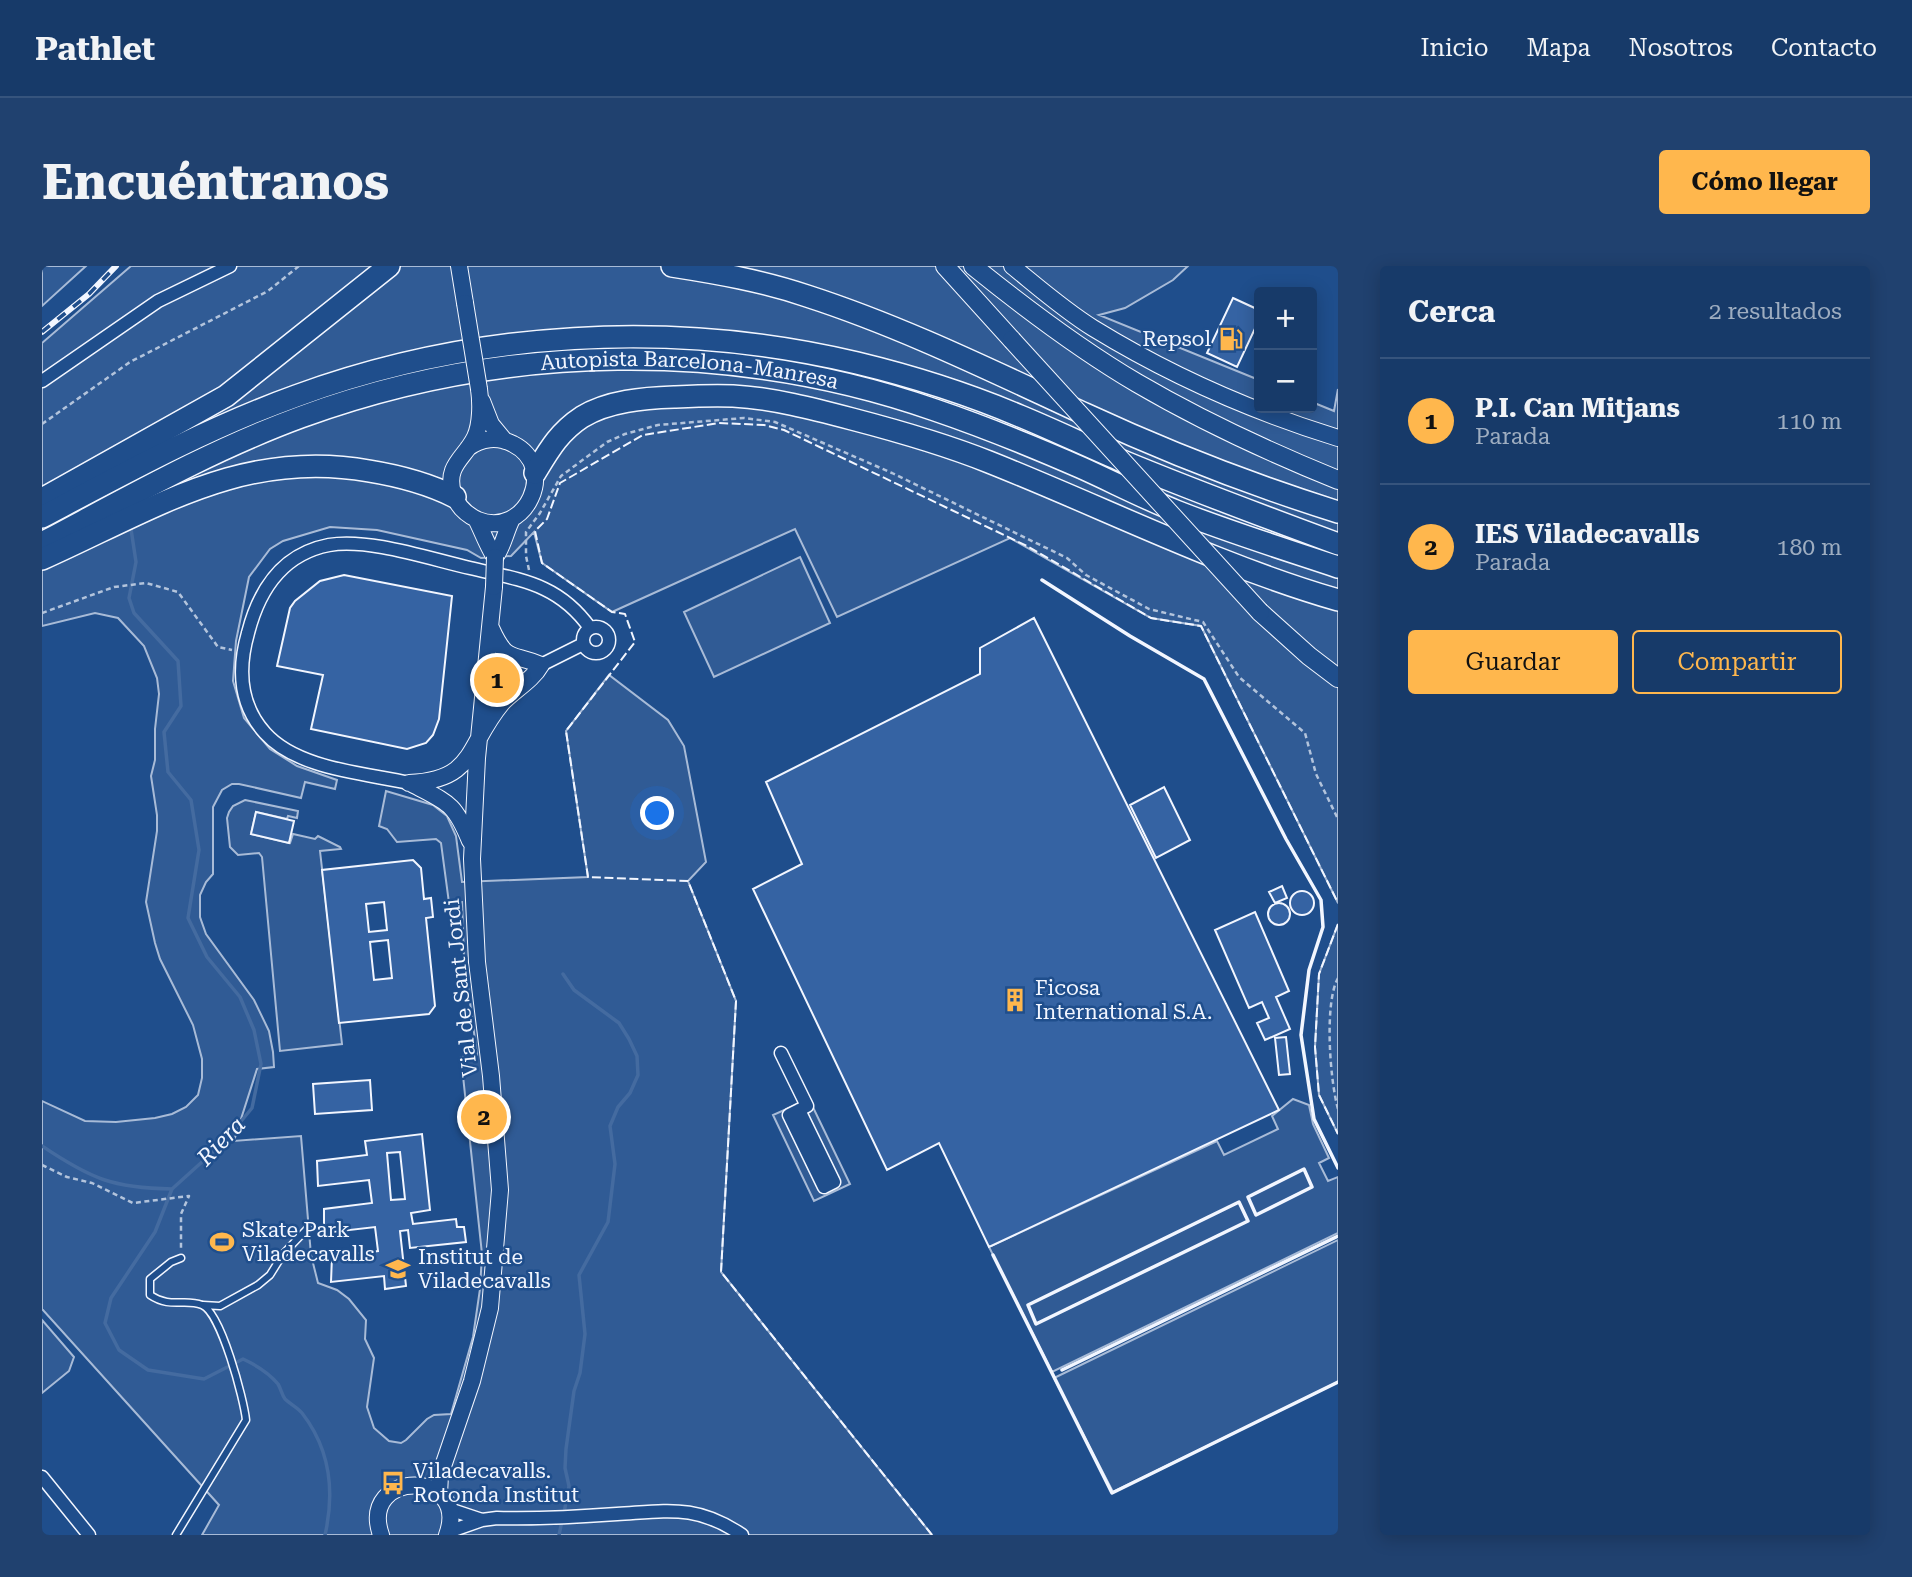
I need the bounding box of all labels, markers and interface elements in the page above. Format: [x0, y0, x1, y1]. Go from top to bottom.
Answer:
text: Pathlet [35, 29, 155, 68]
text: Inicio [1420, 34, 1488, 62]
text: Mapa [1526, 34, 1591, 62]
text: Nosotros [1629, 34, 1733, 62]
text: Contacto [1771, 34, 1877, 62]
button: Cómo llegar [1659, 150, 1870, 214]
text: Encuéntranos [42, 154, 389, 211]
map controls [1254, 287, 1317, 413]
button: + [1254, 287, 1317, 350]
text: Cerca [1408, 294, 1495, 329]
text: 2 resultados [1709, 298, 1842, 325]
fuel station icon: Repsol [1217, 325, 1245, 353]
place label: Repsol [1142, 327, 1212, 351]
street label: Autopista Barcelona-Manresa [539, 347, 841, 394]
button: − [1254, 350, 1317, 413]
text: P.I. Can Mitjans [1475, 393, 1680, 423]
text: 1 [1425, 408, 1437, 435]
text: 110 m [1777, 408, 1842, 435]
text: Parada [1475, 423, 1550, 450]
text: IES Viladecavalls [1475, 519, 1700, 549]
text: 2 [1425, 534, 1437, 561]
text: 180 m [1777, 534, 1842, 561]
text: Parada [1475, 549, 1550, 576]
button: Guardar [1408, 630, 1618, 694]
button: Compartir [1632, 630, 1842, 694]
pin: 1 [474, 654, 520, 706]
your location [640, 796, 674, 830]
street label: Vial de Sant Jordi [440, 897, 482, 1078]
place label: Ficosa International S.A. [1035, 976, 1212, 1024]
building icon: Ficosa International S.A. [1001, 986, 1029, 1014]
pin: 2 [461, 1091, 507, 1143]
water label: Riera [191, 1111, 251, 1172]
place label: Skate Park Viladecavalls [242, 1218, 375, 1266]
sports icon: Skate Park Viladecavalls [208, 1228, 236, 1256]
place label: Institut de Viladecavalls [418, 1245, 551, 1293]
school or university icon: Institut de Viladecavalls [384, 1255, 412, 1283]
place label: Viladecavalls. Rotonda Institut [413, 1459, 579, 1507]
bus stop icon: Viladecavalls. Rotonda Institut [379, 1469, 407, 1497]

